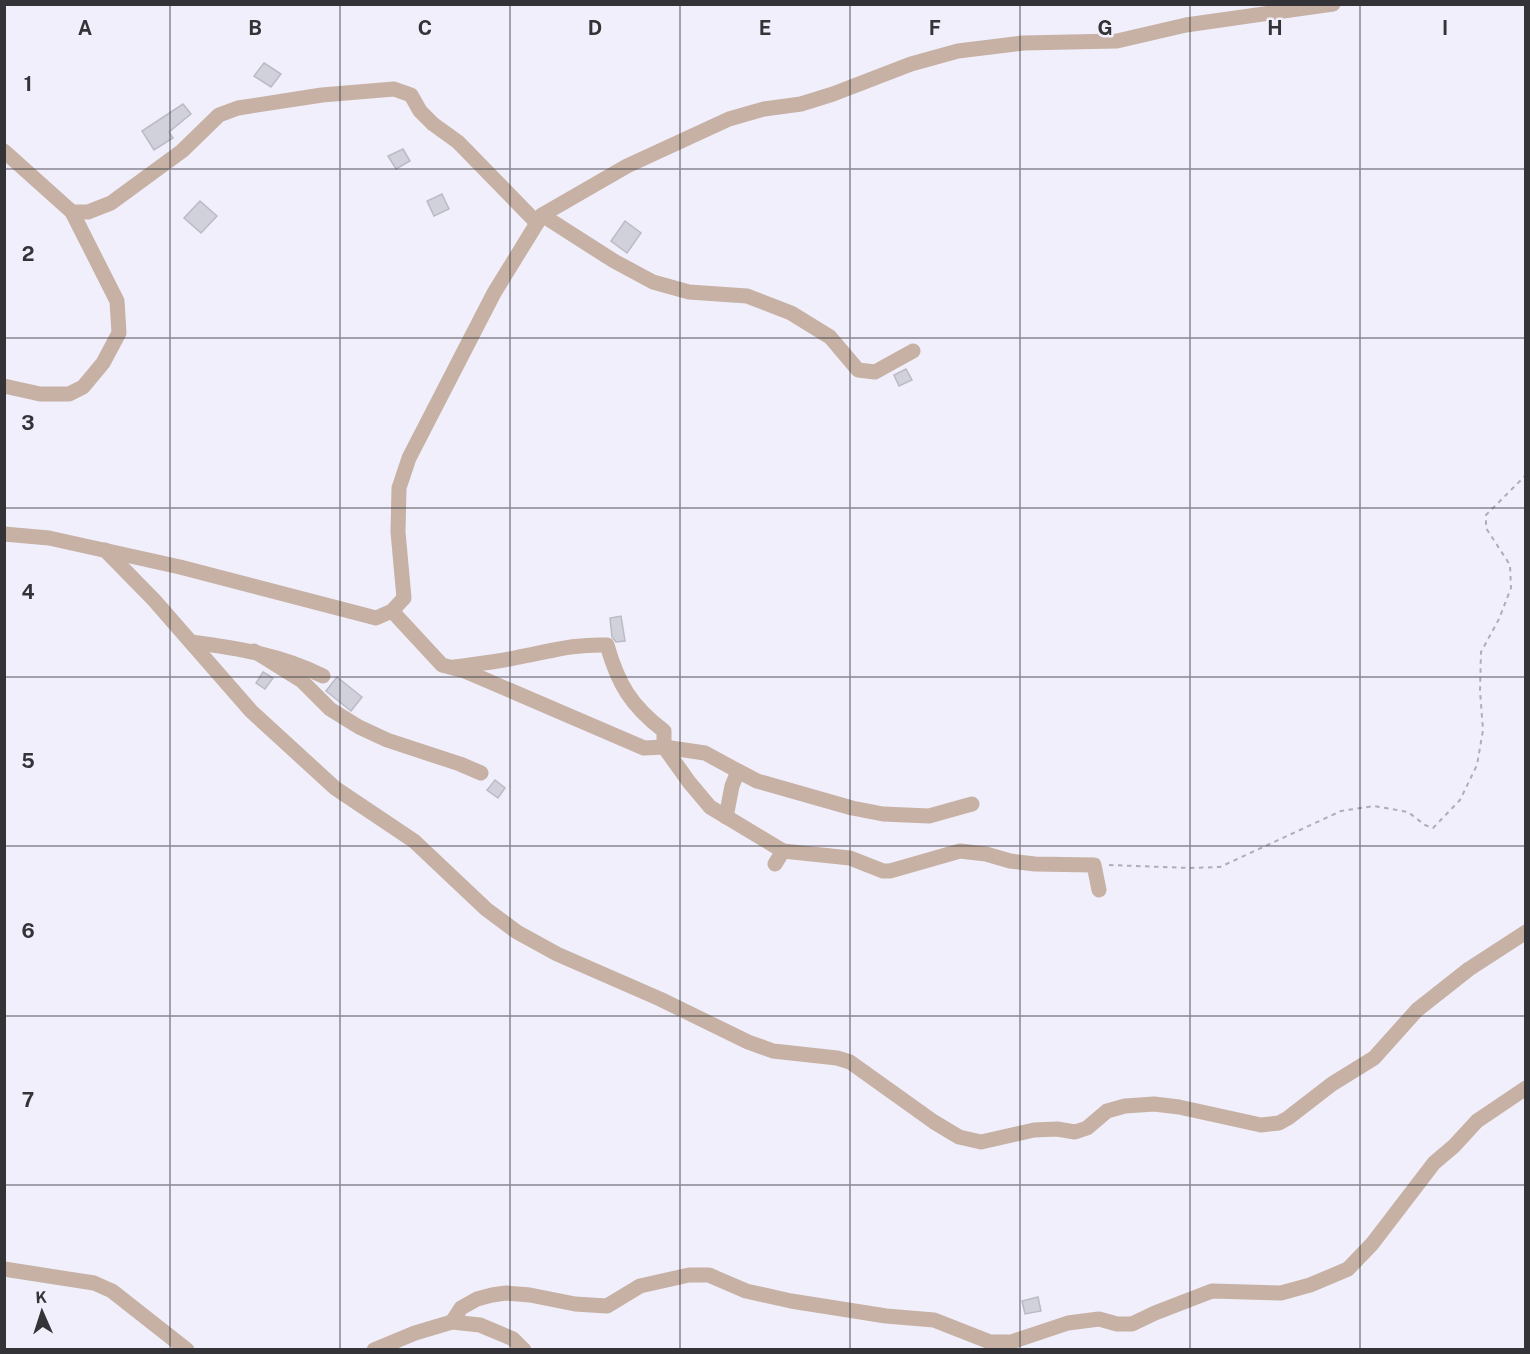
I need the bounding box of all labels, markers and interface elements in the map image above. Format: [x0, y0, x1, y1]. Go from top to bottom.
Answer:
text: A [78, 16, 92, 40]
text: B [248, 16, 262, 40]
text: C [418, 16, 432, 40]
text: D [588, 16, 602, 40]
text: E [759, 16, 771, 40]
text: F [929, 16, 941, 40]
text: G [1097, 16, 1113, 40]
text: H [1267, 16, 1283, 40]
text: I [1442, 16, 1448, 40]
text: 1 [24, 72, 32, 96]
text: 2 [22, 242, 34, 266]
text: 3 [21, 411, 35, 435]
text: 4 [21, 580, 35, 604]
text: 5 [21, 749, 35, 773]
text: 6 [21, 919, 35, 943]
text: 7 [22, 1088, 34, 1112]
north arrow [12, 1282, 72, 1342]
text: K [35, 1288, 48, 1307]

